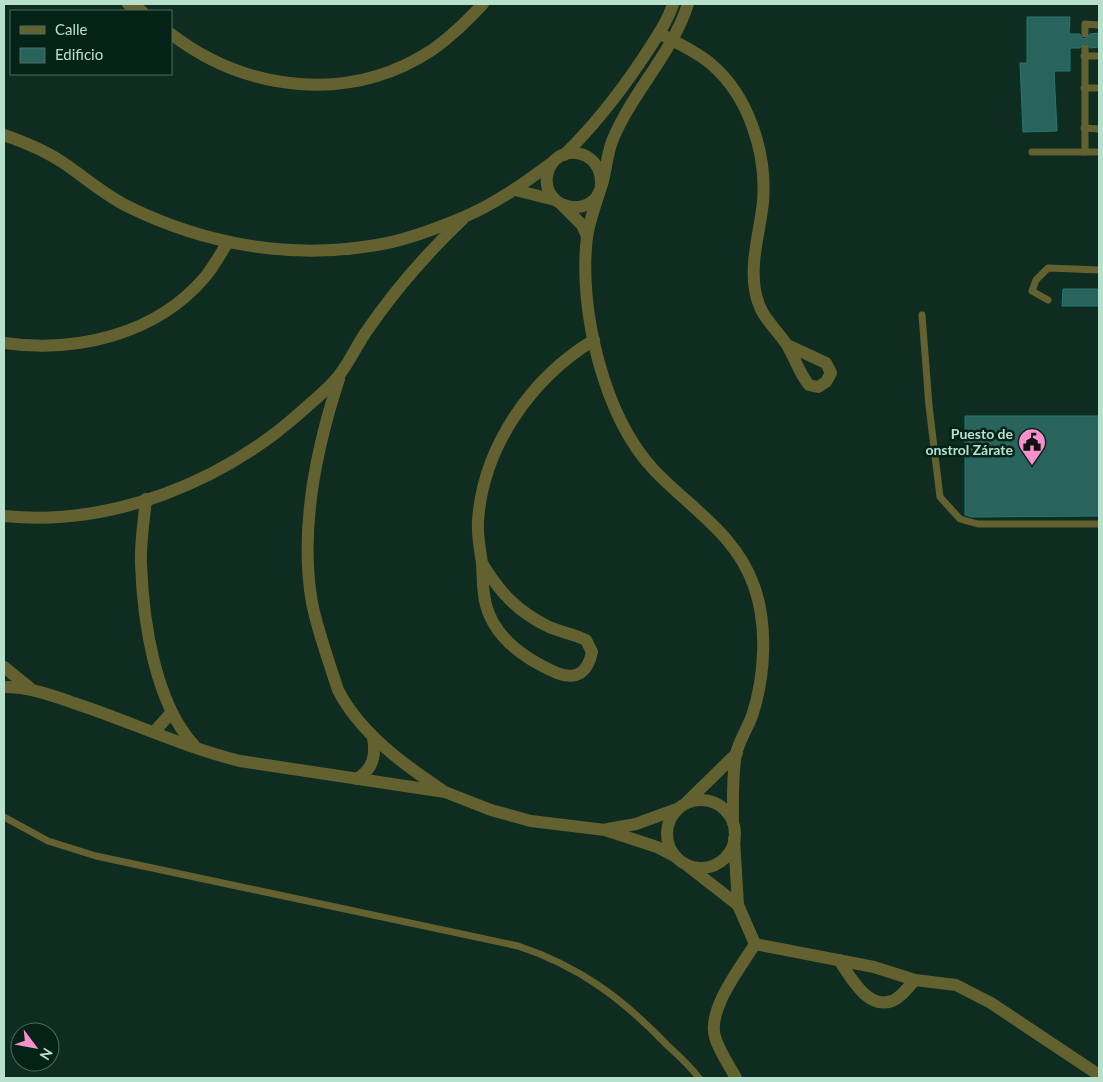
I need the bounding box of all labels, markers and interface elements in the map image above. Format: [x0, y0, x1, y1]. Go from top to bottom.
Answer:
legend [10, 10, 172, 75]
text: Calle [55, 20, 88, 38]
text: Edificio [55, 45, 103, 63]
place label: Puesto de onstrol Zárate [925, 425, 1014, 458]
public building icon: Puesto de onstrol Zárate [1017, 427, 1047, 466]
north arrow [10, 1022, 60, 1072]
text: N [36, 1045, 57, 1063]

